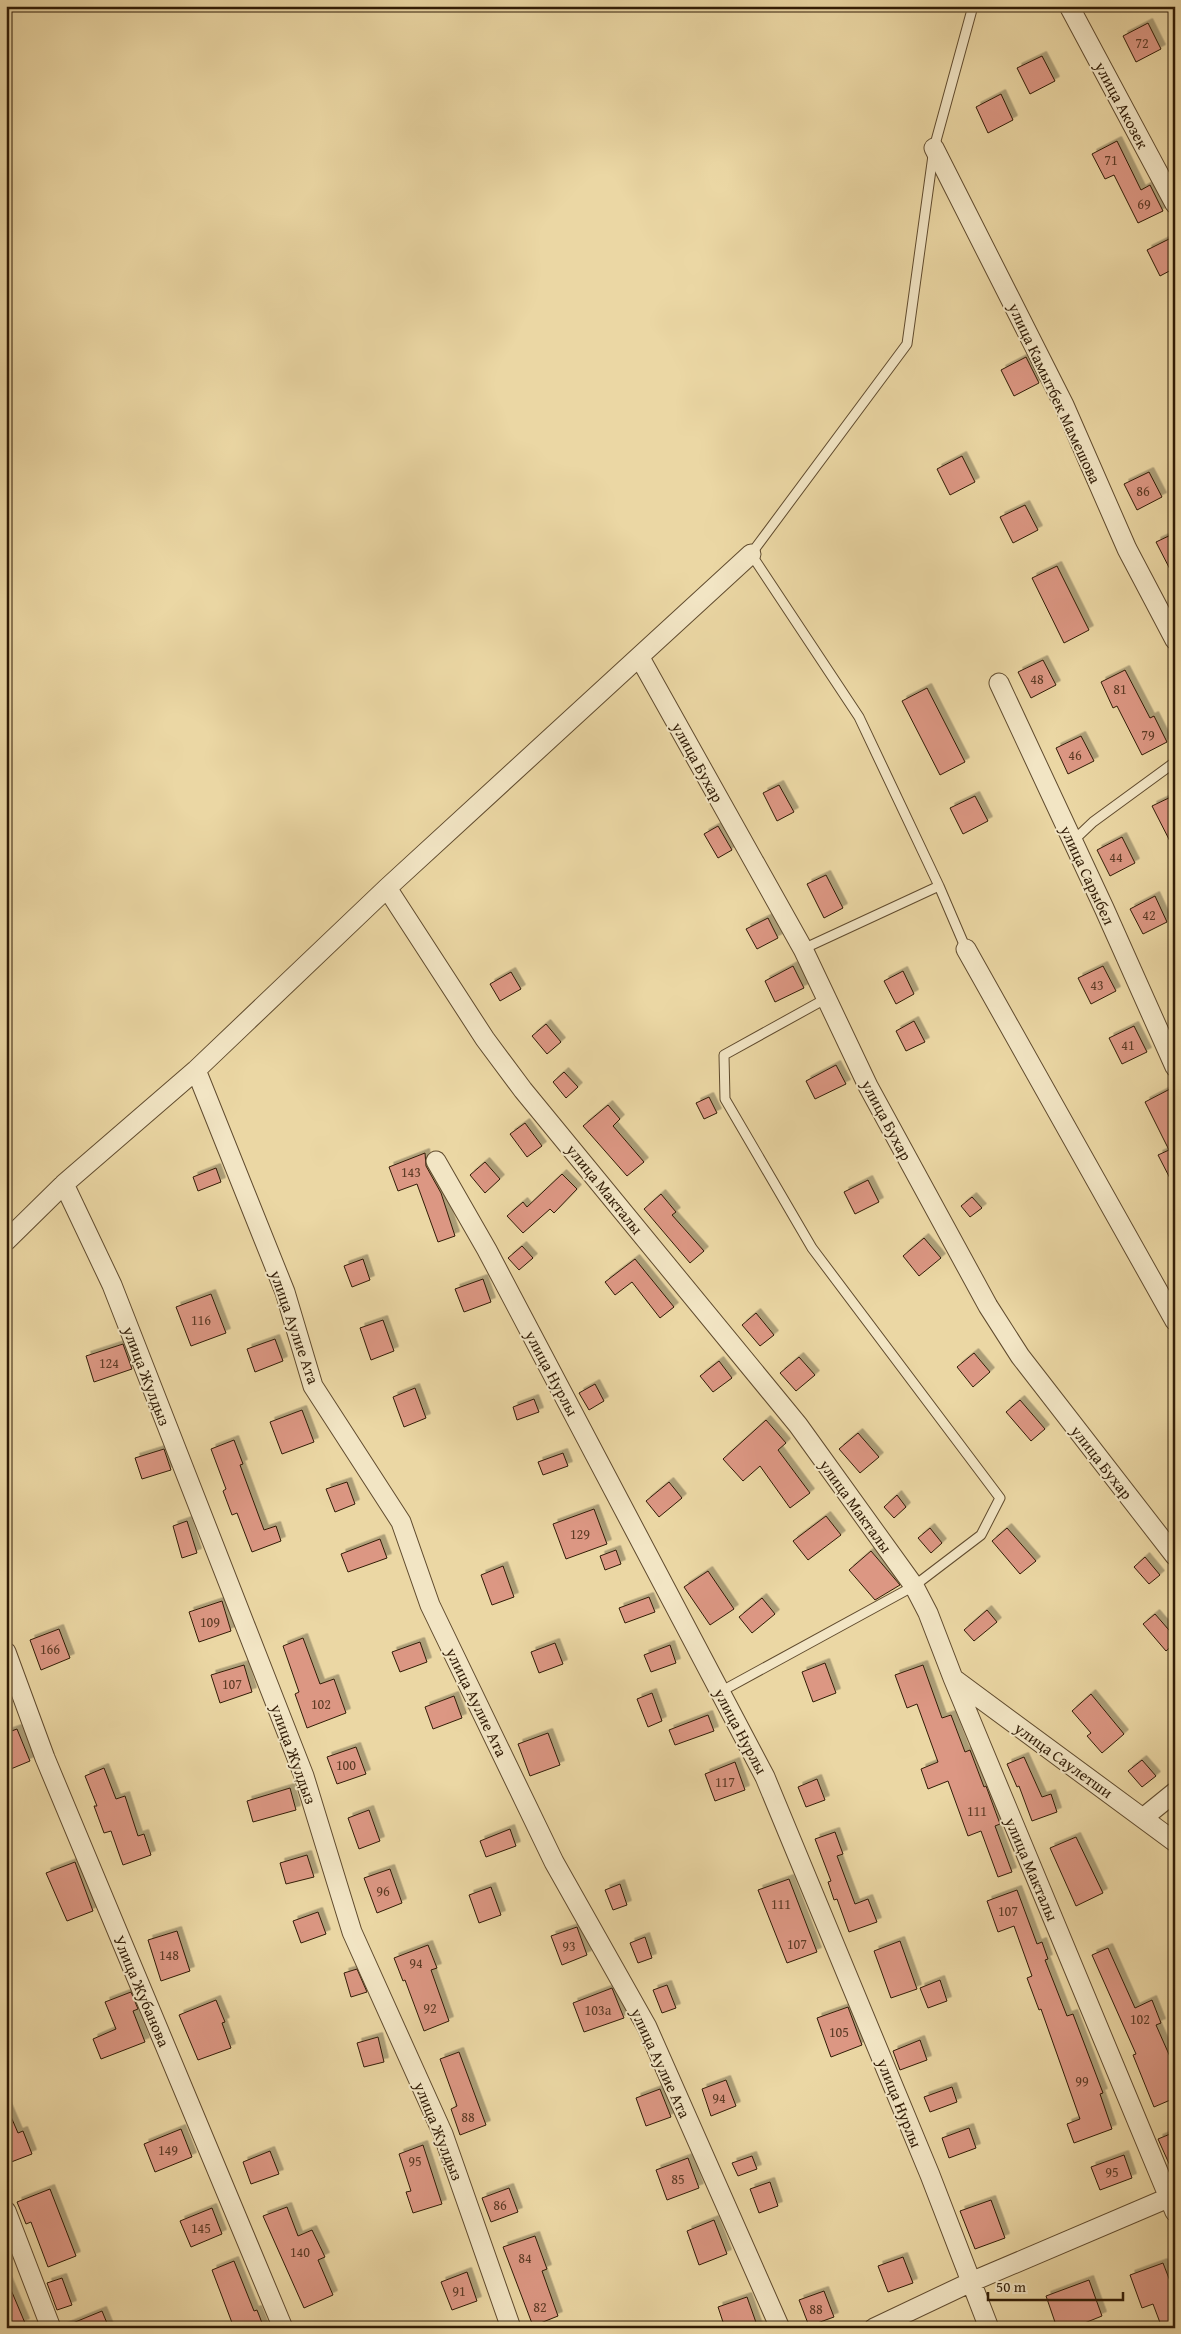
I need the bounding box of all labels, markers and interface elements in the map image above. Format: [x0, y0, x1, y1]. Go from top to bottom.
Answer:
house number: 72 [1135, 33, 1149, 53]
street label: улица Акозек [1088, 56, 1155, 153]
house number: 71 [1104, 150, 1118, 170]
house number: 69 [1137, 194, 1151, 214]
street label: улица Камытбек Мамешова [1002, 298, 1108, 488]
house number: 86 [1136, 481, 1150, 501]
house number: 48 [1030, 669, 1044, 689]
house number: 81 [1113, 679, 1127, 699]
street label: улица Бухар [666, 717, 730, 807]
house number: 79 [1141, 725, 1155, 745]
house number: 46 [1068, 745, 1082, 765]
street label: улица Сарыбел [1054, 820, 1122, 929]
house number: 44 [1109, 847, 1123, 867]
house number: 42 [1142, 905, 1156, 925]
house number: 43 [1090, 975, 1104, 995]
house number: 41 [1121, 1035, 1135, 1055]
street label: улица Бухар [855, 1074, 919, 1165]
street label: улица Макталы [560, 1138, 649, 1240]
house number: 143 [401, 1162, 421, 1182]
street label: улица Аулие Ата [264, 1266, 326, 1388]
house number: 116 [191, 1310, 211, 1330]
street label: улица Жулдыз [117, 1322, 177, 1429]
street label: улица Нурлы [519, 1325, 585, 1420]
house number: 124 [99, 1353, 119, 1373]
street label: улица Бухар [1065, 1419, 1139, 1504]
street label: улица Макталы [813, 1453, 898, 1558]
house number: 129 [570, 1524, 590, 1544]
house number: 109 [200, 1612, 220, 1632]
house number: 166 [40, 1639, 60, 1659]
street label: улица Аулие Ата [440, 1642, 514, 1761]
house number: 107 [222, 1674, 242, 1694]
street label: улица Нурлы [708, 1683, 774, 1778]
house number: 102 [311, 1694, 331, 1714]
street label: улица Жулдыз [264, 1700, 323, 1807]
street label: улица Саулетши [1009, 1715, 1119, 1804]
house number: 100 [336, 1755, 356, 1775]
house number: 117 [715, 1772, 735, 1792]
house number: 111 [967, 1801, 987, 1821]
street label: улица Макталы [999, 1812, 1065, 1925]
house number: 96 [376, 1881, 390, 1901]
house number: 111 [771, 1894, 791, 1914]
house number: 107 [998, 1901, 1018, 1921]
street label: Улица Жубанова [108, 1931, 177, 2051]
house number: 107 [787, 1934, 807, 1954]
house number: 93 [562, 1936, 576, 1956]
house number: 148 [159, 1945, 179, 1965]
house number: 94 [409, 1953, 423, 1973]
house number: 92 [423, 1998, 437, 2018]
house number: 103а [585, 2000, 612, 2020]
street label: улица Аулие Ата [625, 2003, 697, 2122]
house number: 102 [1130, 2009, 1150, 2029]
house number: 105 [829, 2022, 849, 2042]
street label: улица Нурлы [871, 2054, 929, 2151]
house number: 99 [1075, 2071, 1089, 2091]
street label: улица Жулдыз [408, 2077, 470, 2184]
house number: 94 [712, 2088, 726, 2108]
house number: 88 [461, 2107, 475, 2127]
house number: 149 [158, 2140, 178, 2160]
house number: 95 [408, 2151, 422, 2171]
house number: 95 [1105, 2162, 1119, 2182]
house number: 85 [671, 2169, 685, 2189]
house number: 86 [493, 2195, 507, 2215]
house number: 145 [191, 2218, 211, 2238]
house number: 140 [290, 2242, 310, 2262]
house number: 84 [518, 2248, 532, 2268]
scale bar [988, 2269, 1124, 2301]
text: 50 m [996, 2276, 1027, 2297]
house number: 91 [452, 2281, 466, 2301]
house number: 82 [533, 2297, 547, 2317]
house number: 88 [809, 2299, 823, 2319]

